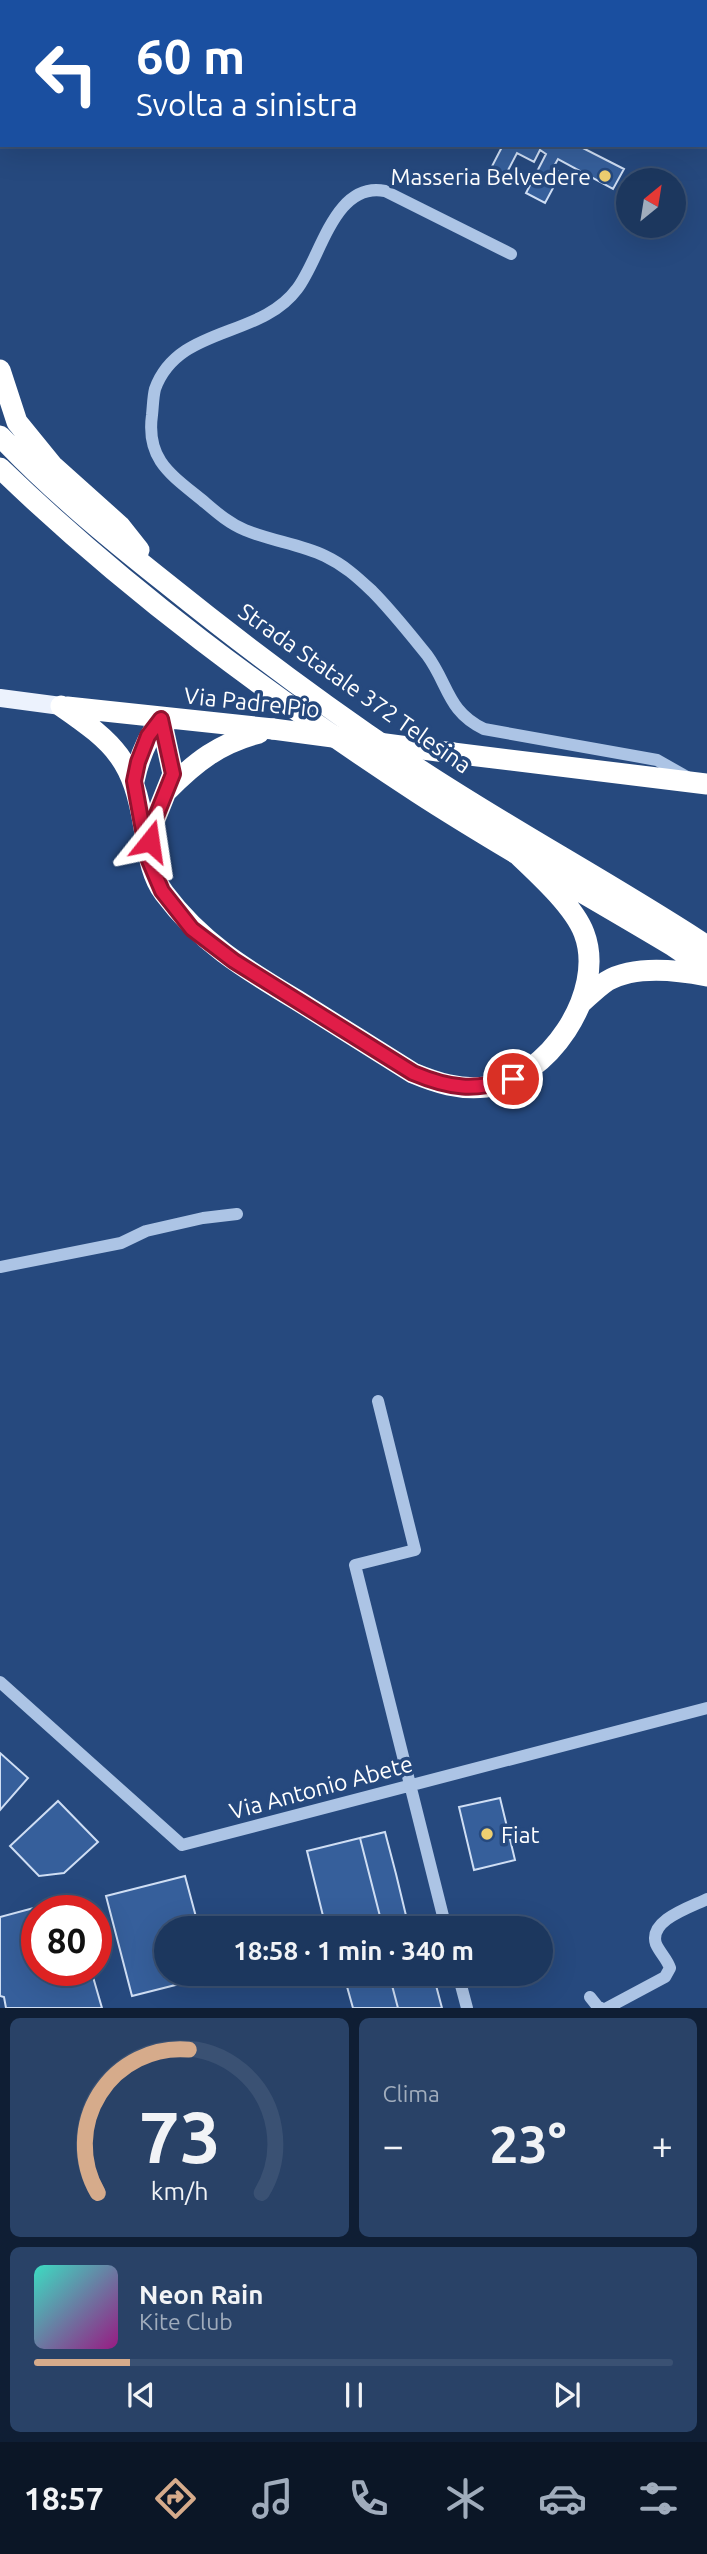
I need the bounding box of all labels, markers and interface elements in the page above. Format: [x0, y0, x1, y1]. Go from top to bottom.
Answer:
icon: left [21, 28, 112, 119]
text: 60 m [136, 28, 245, 83]
text: Svolta a sinistra [136, 86, 358, 122]
place label: Masseria Belvedere [390, 164, 591, 189]
marker: Masseria Belvedere [597, 168, 613, 184]
north arrow [616, 168, 686, 238]
map controls [616, 168, 686, 238]
street label: Strada Statale 372 Telesina [234, 598, 476, 778]
street label: Via Padre Pio [183, 682, 321, 722]
position arrow [113, 804, 187, 878]
pin [483, 1049, 543, 1109]
icon: arrive [494, 1060, 532, 1098]
street label: Via Antonio Abete [227, 1750, 415, 1824]
place label: Fiat [501, 1822, 540, 1847]
marker: Fiat [479, 1826, 495, 1842]
speed limit sign: 80 [21, 1895, 112, 1986]
text: 18:58 · 1 min · 340 m [233, 1936, 474, 1965]
text: Clima [383, 2081, 440, 2106]
text: 73 [138, 2096, 220, 2178]
text: 23° [489, 2115, 566, 2173]
text: − [383, 2124, 404, 2166]
text: + [652, 2124, 673, 2166]
text: km/h [150, 2177, 208, 2205]
text: Neon Rain [139, 2280, 264, 2309]
text: Kite Club [139, 2309, 233, 2334]
icon: previous [122, 2376, 160, 2414]
icon: pause [335, 2376, 373, 2414]
icon: next [548, 2376, 586, 2414]
icon: directions [151, 2474, 200, 2523]
icon: music [248, 2474, 297, 2523]
icon: phone [344, 2474, 393, 2523]
icon: climate [441, 2474, 490, 2523]
icon: car [538, 2474, 587, 2523]
icon: filters [634, 2474, 683, 2523]
text: 18:57 [24, 2480, 104, 2516]

